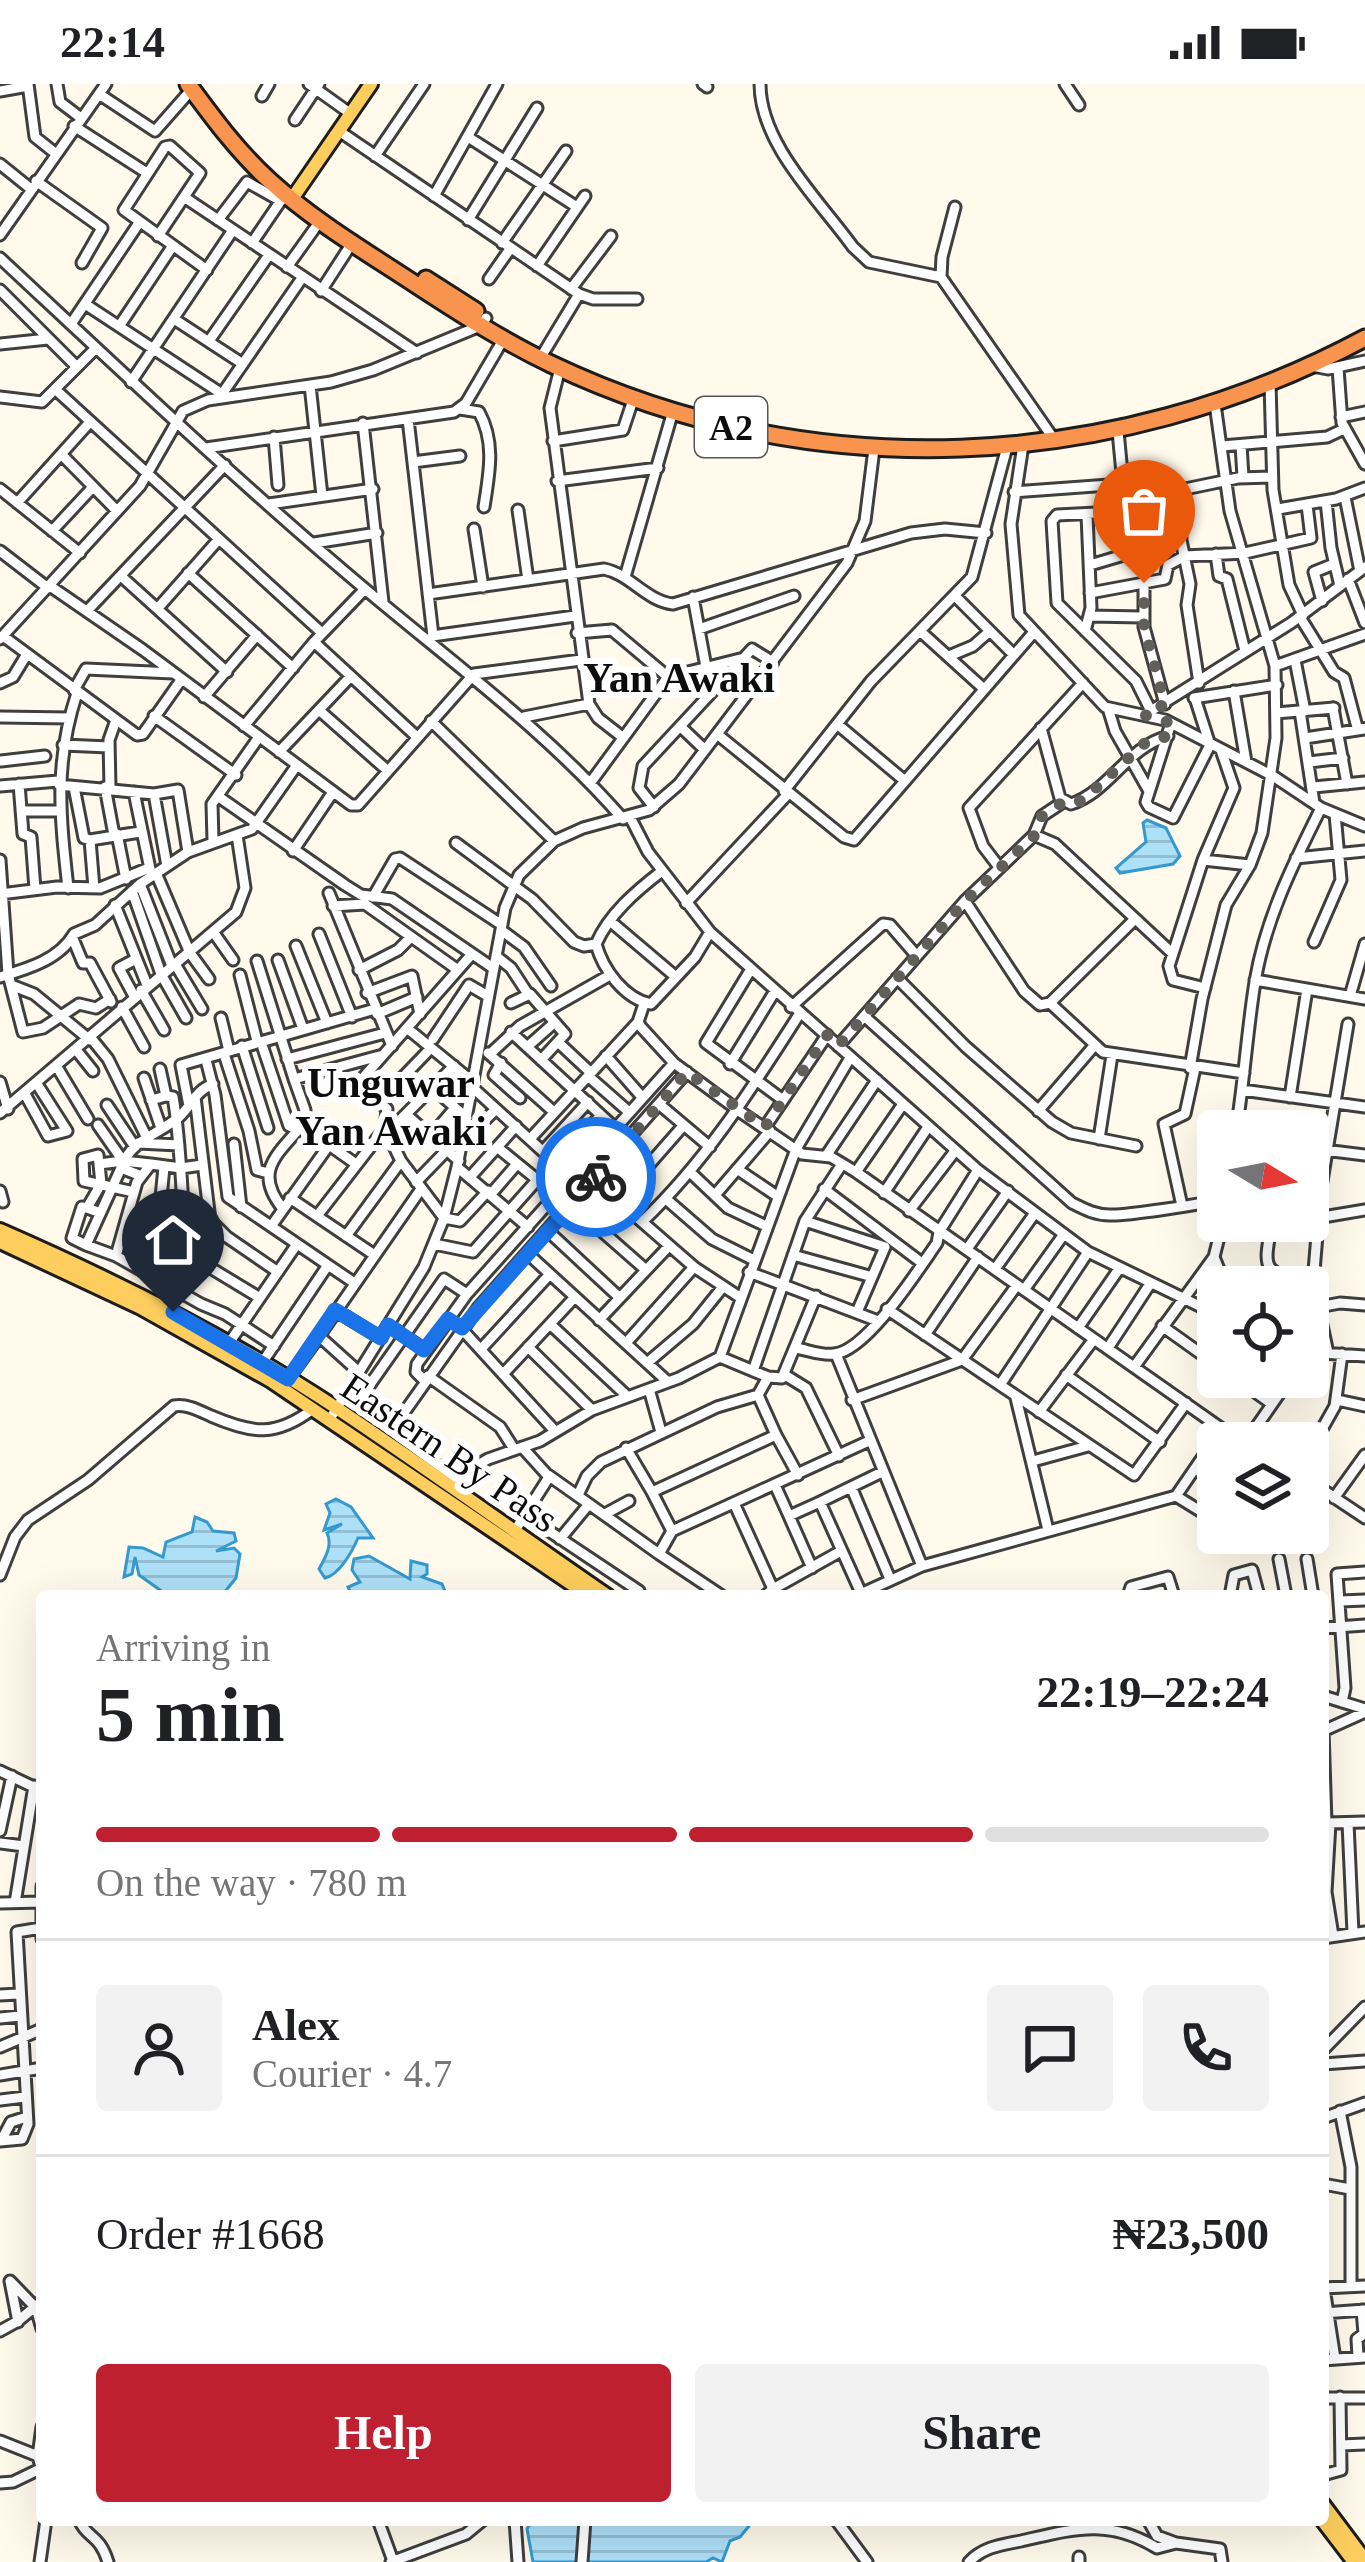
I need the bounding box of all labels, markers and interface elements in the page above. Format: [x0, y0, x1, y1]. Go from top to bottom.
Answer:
text: 22:14 [60, 17, 165, 67]
road number: A2 [695, 397, 767, 457]
pin [1093, 460, 1195, 583]
icon: bag [1111, 478, 1177, 544]
district label: Yan Awaki [583, 655, 775, 701]
district label: Unguwar Yan Awaki [295, 1060, 487, 1154]
north arrow [1197, 1110, 1329, 1242]
map controls [1197, 1110, 1329, 1554]
courier [536, 1117, 656, 1237]
icon: bike [563, 1144, 629, 1210]
pin [122, 1189, 224, 1312]
icon: home [140, 1207, 206, 1273]
button: locate [1197, 1266, 1329, 1398]
street label: Eastern By Pass [333, 1364, 566, 1541]
button: layers [1197, 1422, 1329, 1554]
text: Arriving in [96, 1626, 270, 1669]
text: 22:19–22:24 [1037, 1667, 1269, 1717]
text: 5 min [96, 1671, 285, 1758]
text: On the way · 780 m [96, 1861, 407, 1904]
button: person [96, 1985, 222, 2111]
button: chat [987, 1985, 1113, 2111]
button: phone [1143, 1985, 1269, 2111]
text: Alex [252, 2000, 339, 2050]
text: Courier · 4.7 [252, 2052, 452, 2095]
text: Order #1668 [96, 2209, 325, 2259]
text: ₦23,500 [1113, 2209, 1269, 2259]
button: Help [96, 2364, 671, 2502]
button: Share [695, 2364, 1269, 2502]

